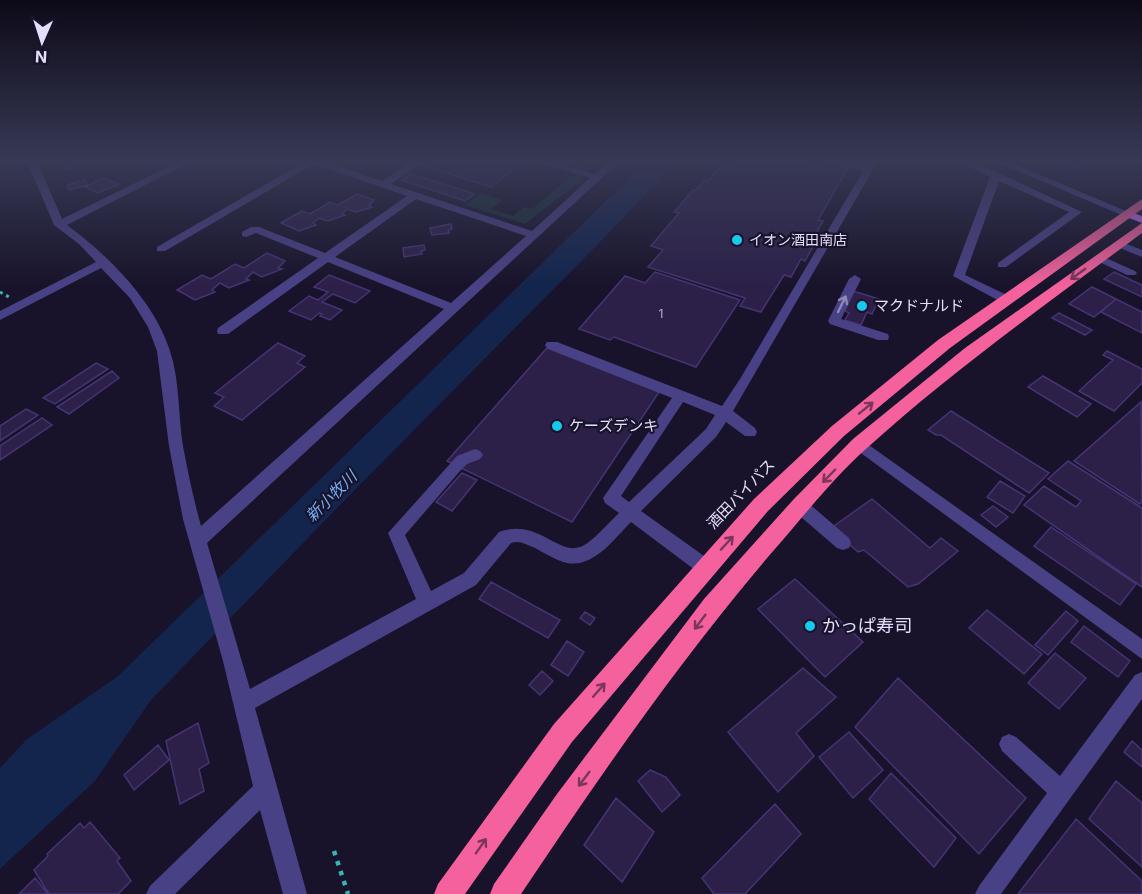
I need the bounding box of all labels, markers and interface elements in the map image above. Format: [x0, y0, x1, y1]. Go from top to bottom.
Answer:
north arrow [12, 12, 72, 72]
text: N [35, 47, 48, 67]
place label: イオン酒田南店 [749, 231, 847, 248]
marker: イオン酒田南店 [730, 233, 744, 247]
one-way arrow [1070, 267, 1086, 280]
one-way arrow [837, 296, 849, 314]
place label: マクドナルド [874, 296, 964, 315]
marker: マクドナルド [855, 299, 869, 313]
house number: 1 [659, 306, 663, 321]
one-way arrow [858, 401, 874, 414]
place label: ケーズデンキ [569, 416, 658, 435]
marker: ケーズデンキ [550, 419, 564, 433]
street label: 酒田バイパス [703, 455, 779, 533]
water label: 新小牧川 [301, 465, 362, 526]
one-way arrow [822, 468, 836, 483]
one-way arrow [720, 536, 734, 551]
one-way arrow [694, 614, 707, 630]
place label: かっぱ寿司 [822, 615, 912, 636]
marker: かっぱ寿司 [803, 619, 817, 633]
one-way arrow [592, 683, 606, 698]
one-way arrow [578, 770, 591, 786]
one-way arrow [475, 838, 487, 855]

